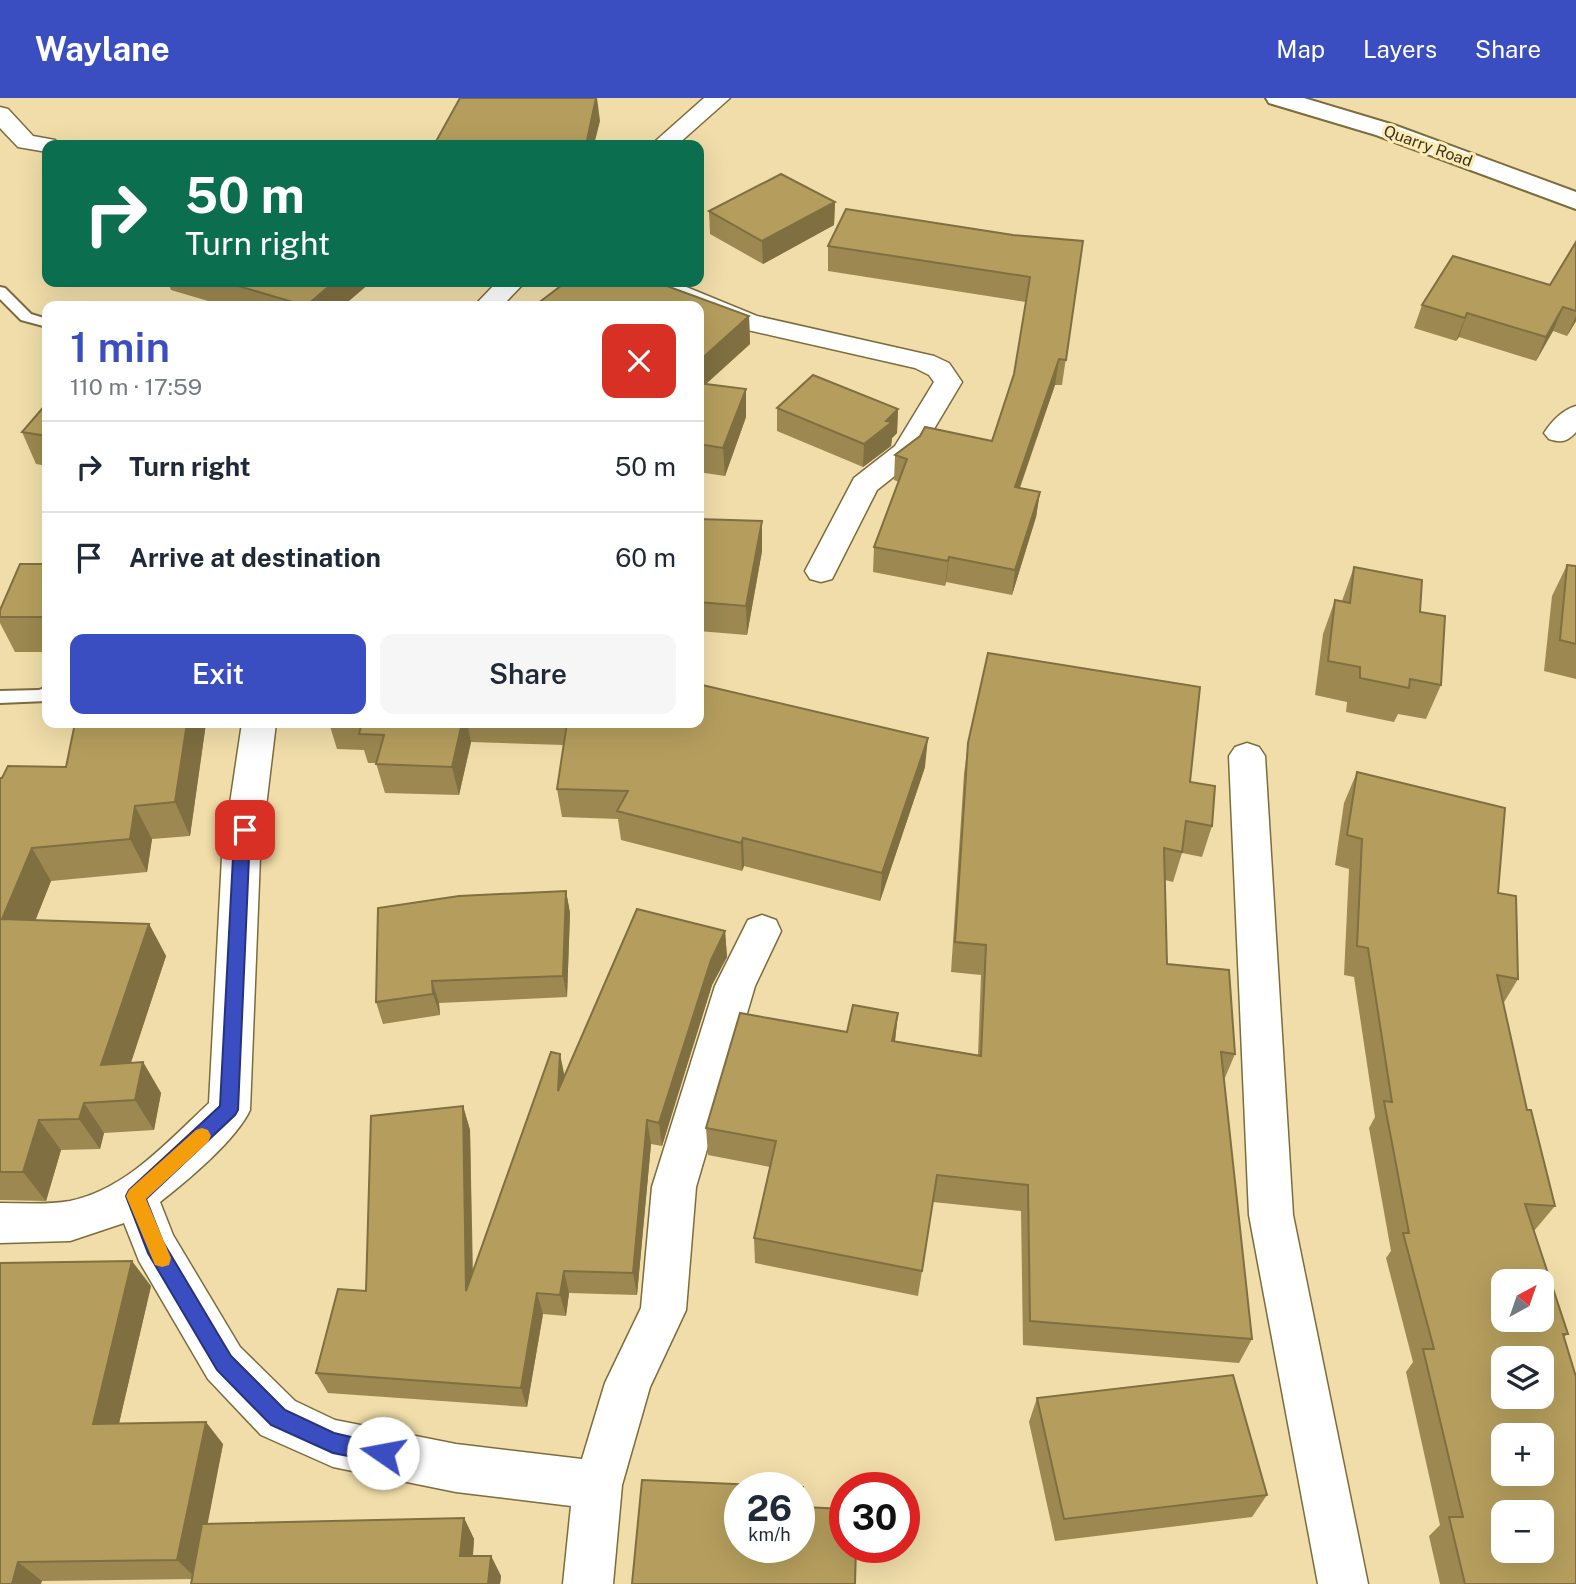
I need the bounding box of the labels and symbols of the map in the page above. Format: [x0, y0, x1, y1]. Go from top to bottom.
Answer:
street label: Quarry Road [1381, 121, 1475, 171]
pin [215, 800, 275, 860]
north arrow [1491, 1269, 1554, 1332]
position arrow [346, 1416, 420, 1490]
speed limit sign: 30 [829, 1472, 920, 1563]

